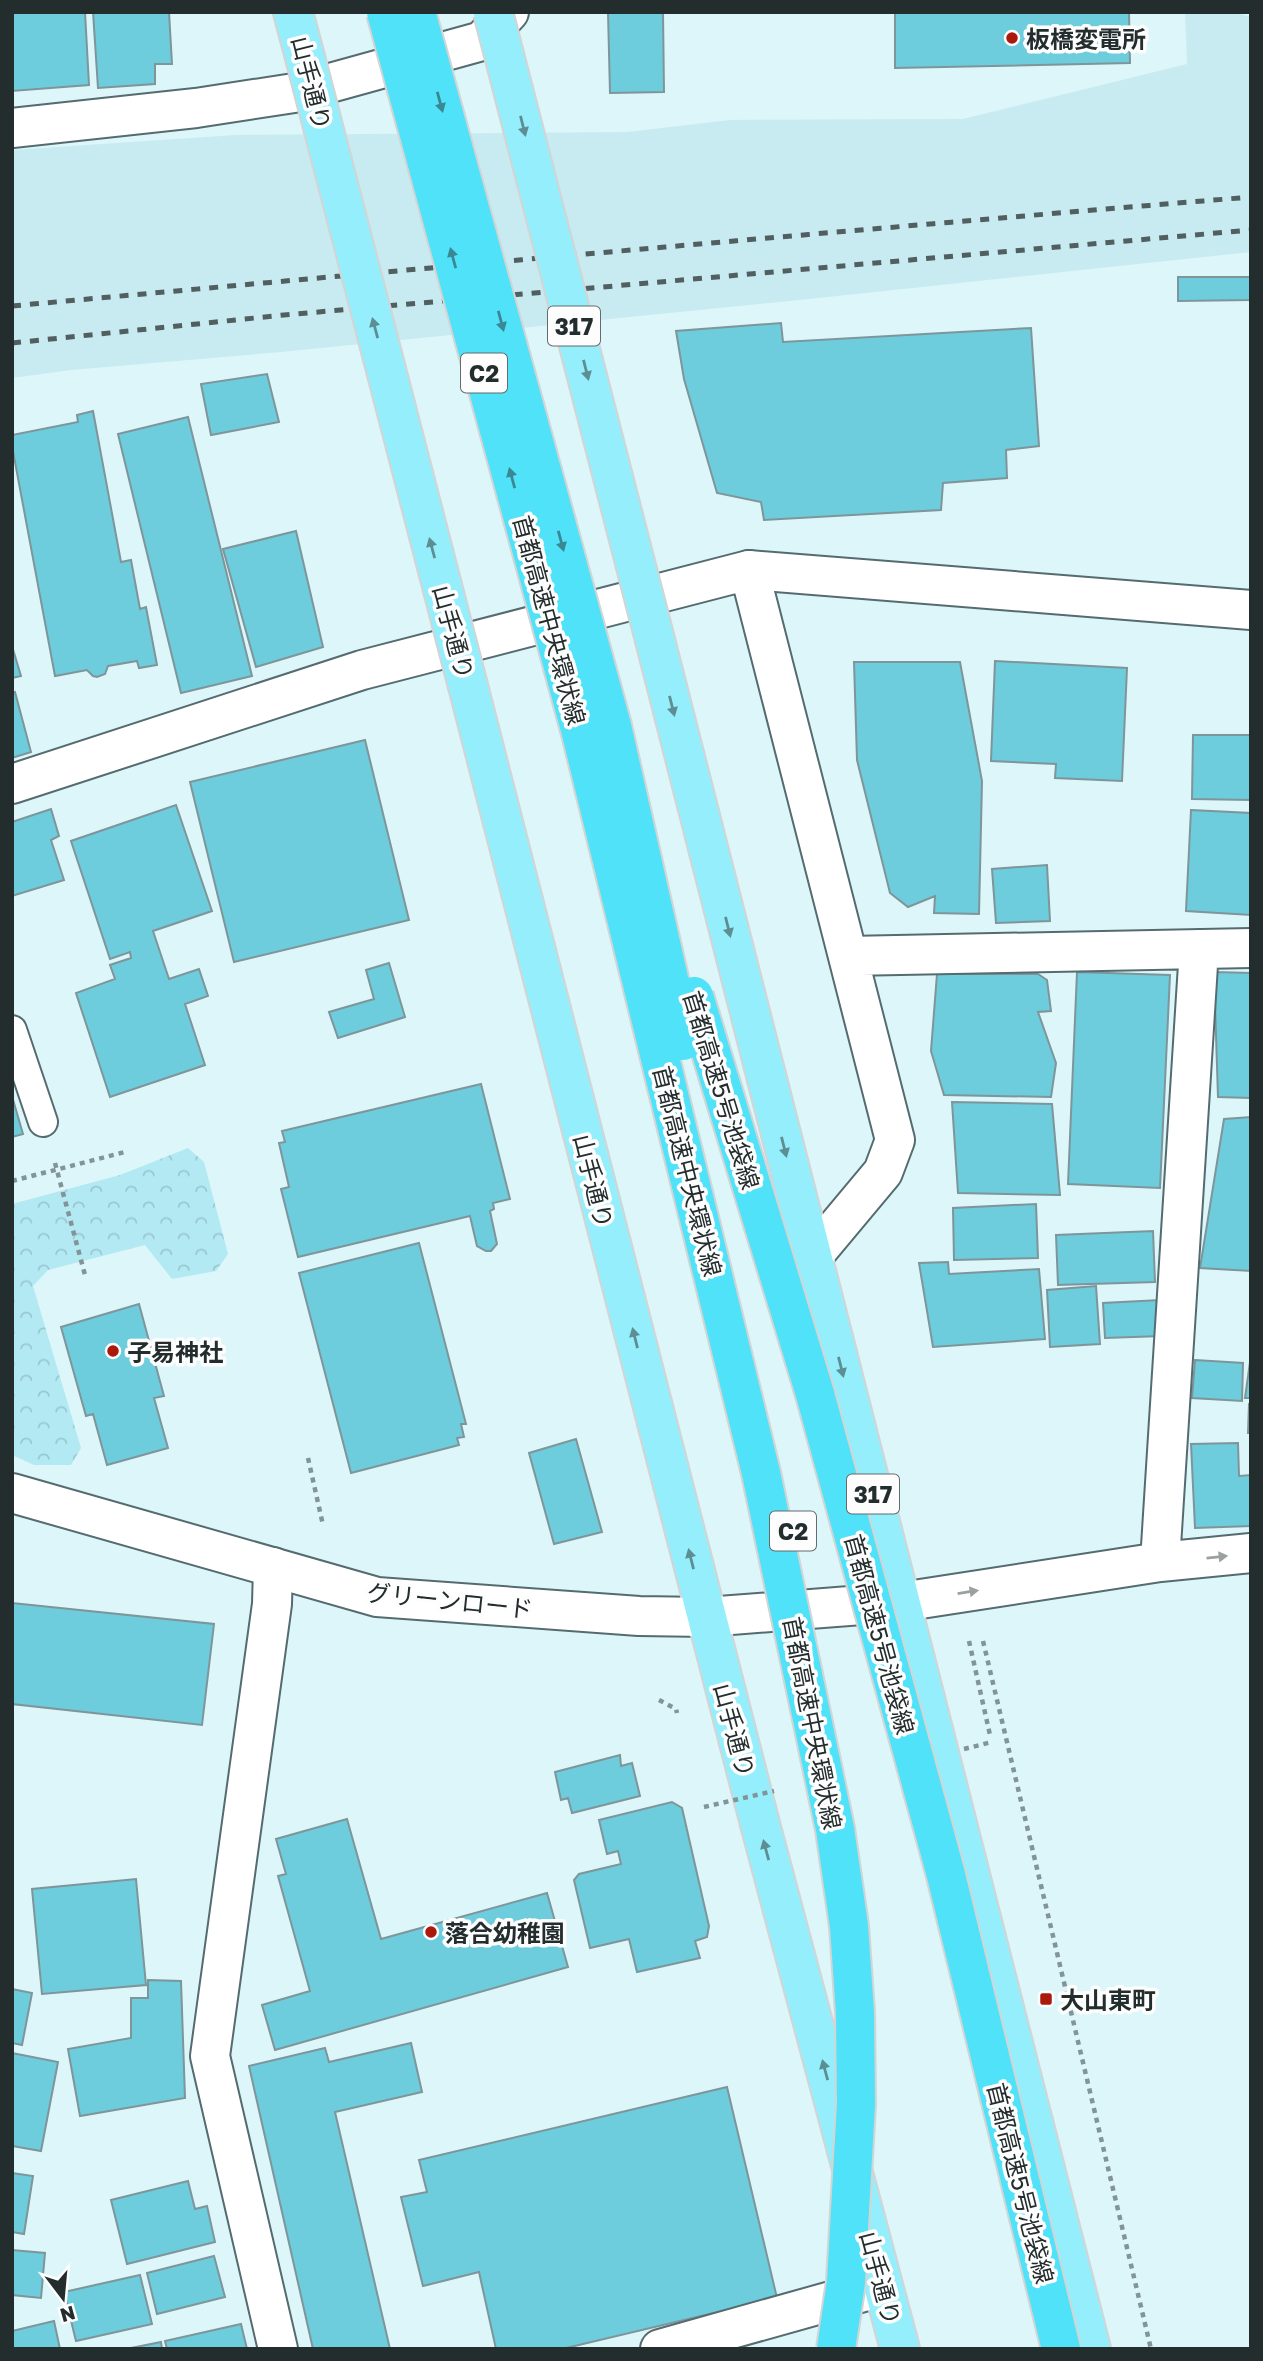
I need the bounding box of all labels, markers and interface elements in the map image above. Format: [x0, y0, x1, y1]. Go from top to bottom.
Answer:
place label: 板橋変電所 [1026, 24, 1146, 53]
marker: 板橋変電所 [1004, 30, 1020, 46]
street label: 山手通り [286, 33, 338, 133]
one-way arrow [436, 92, 446, 113]
one-way arrow [518, 115, 529, 137]
one-way arrow [447, 247, 457, 268]
road number: 317 [548, 306, 600, 346]
one-way arrow [496, 311, 506, 332]
one-way arrow [369, 317, 380, 339]
road number: C2 [461, 354, 507, 392]
one-way arrow [581, 360, 591, 381]
one-way arrow [506, 467, 517, 489]
street label: 首都高速中央環状線 [508, 512, 592, 728]
one-way arrow [556, 530, 566, 551]
one-way arrow [426, 537, 437, 559]
street label: 山手通り [428, 582, 480, 682]
one-way arrow [667, 695, 678, 717]
one-way arrow [723, 916, 734, 938]
street label: 首都高速5号池袋線 [678, 987, 766, 1193]
street label: 首都高速中央環状線 [648, 1063, 728, 1279]
street label: 山手通り [568, 1131, 620, 1231]
one-way arrow [779, 1136, 790, 1158]
one-way arrow [629, 1327, 640, 1349]
place label: 子易神社 [127, 1337, 223, 1366]
marker: 子易神社 [105, 1343, 121, 1359]
one-way arrow [836, 1357, 846, 1378]
road number: 317 [847, 1474, 899, 1513]
road number: C2 [770, 1512, 816, 1550]
street label: 首都高速5号池袋線 [839, 1531, 921, 1737]
one-way arrow [685, 1548, 696, 1570]
one-way arrow [1207, 1551, 1229, 1562]
street label: グリーンロード [366, 1577, 534, 1623]
one-way arrow [957, 1586, 979, 1597]
street label: 首都高速中央環状線 [778, 1614, 848, 1832]
street label: 山手通り [709, 1680, 761, 1780]
one-way arrow [761, 1839, 771, 1860]
place label: 落合幼稚園 [445, 1918, 565, 1947]
marker: 落合幼稚園 [423, 1924, 439, 1940]
place label: 大山東町 [1060, 1985, 1156, 2014]
marker: 大山東町 [1038, 1991, 1054, 2007]
one-way arrow [819, 2059, 830, 2081]
street label: 首都高速5号池袋線 [982, 2080, 1060, 2286]
street label: 山手通り [855, 2228, 907, 2328]
north arrow [28, 2263, 98, 2333]
text: N [58, 2302, 78, 2328]

